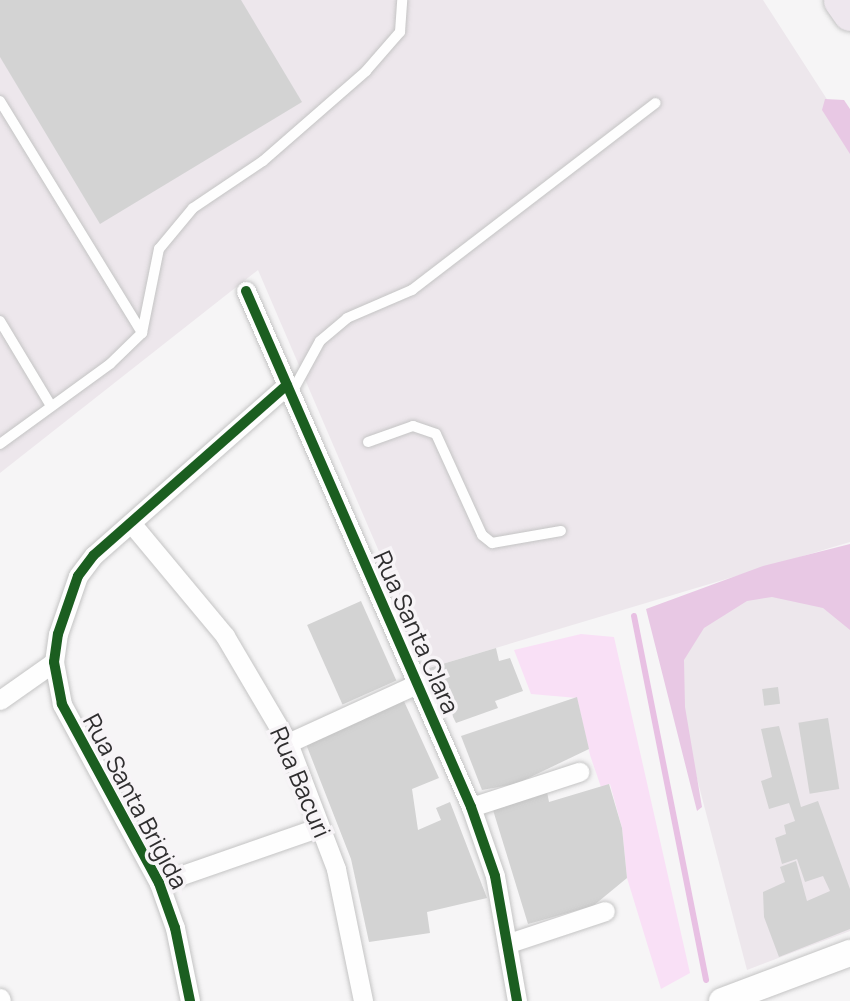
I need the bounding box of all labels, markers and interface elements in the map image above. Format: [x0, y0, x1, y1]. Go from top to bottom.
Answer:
street label: Rua Santa Clara [368, 546, 466, 718]
street label: Rua Santa Brigida [78, 709, 194, 893]
street label: Rua Bacuri [265, 722, 337, 842]

